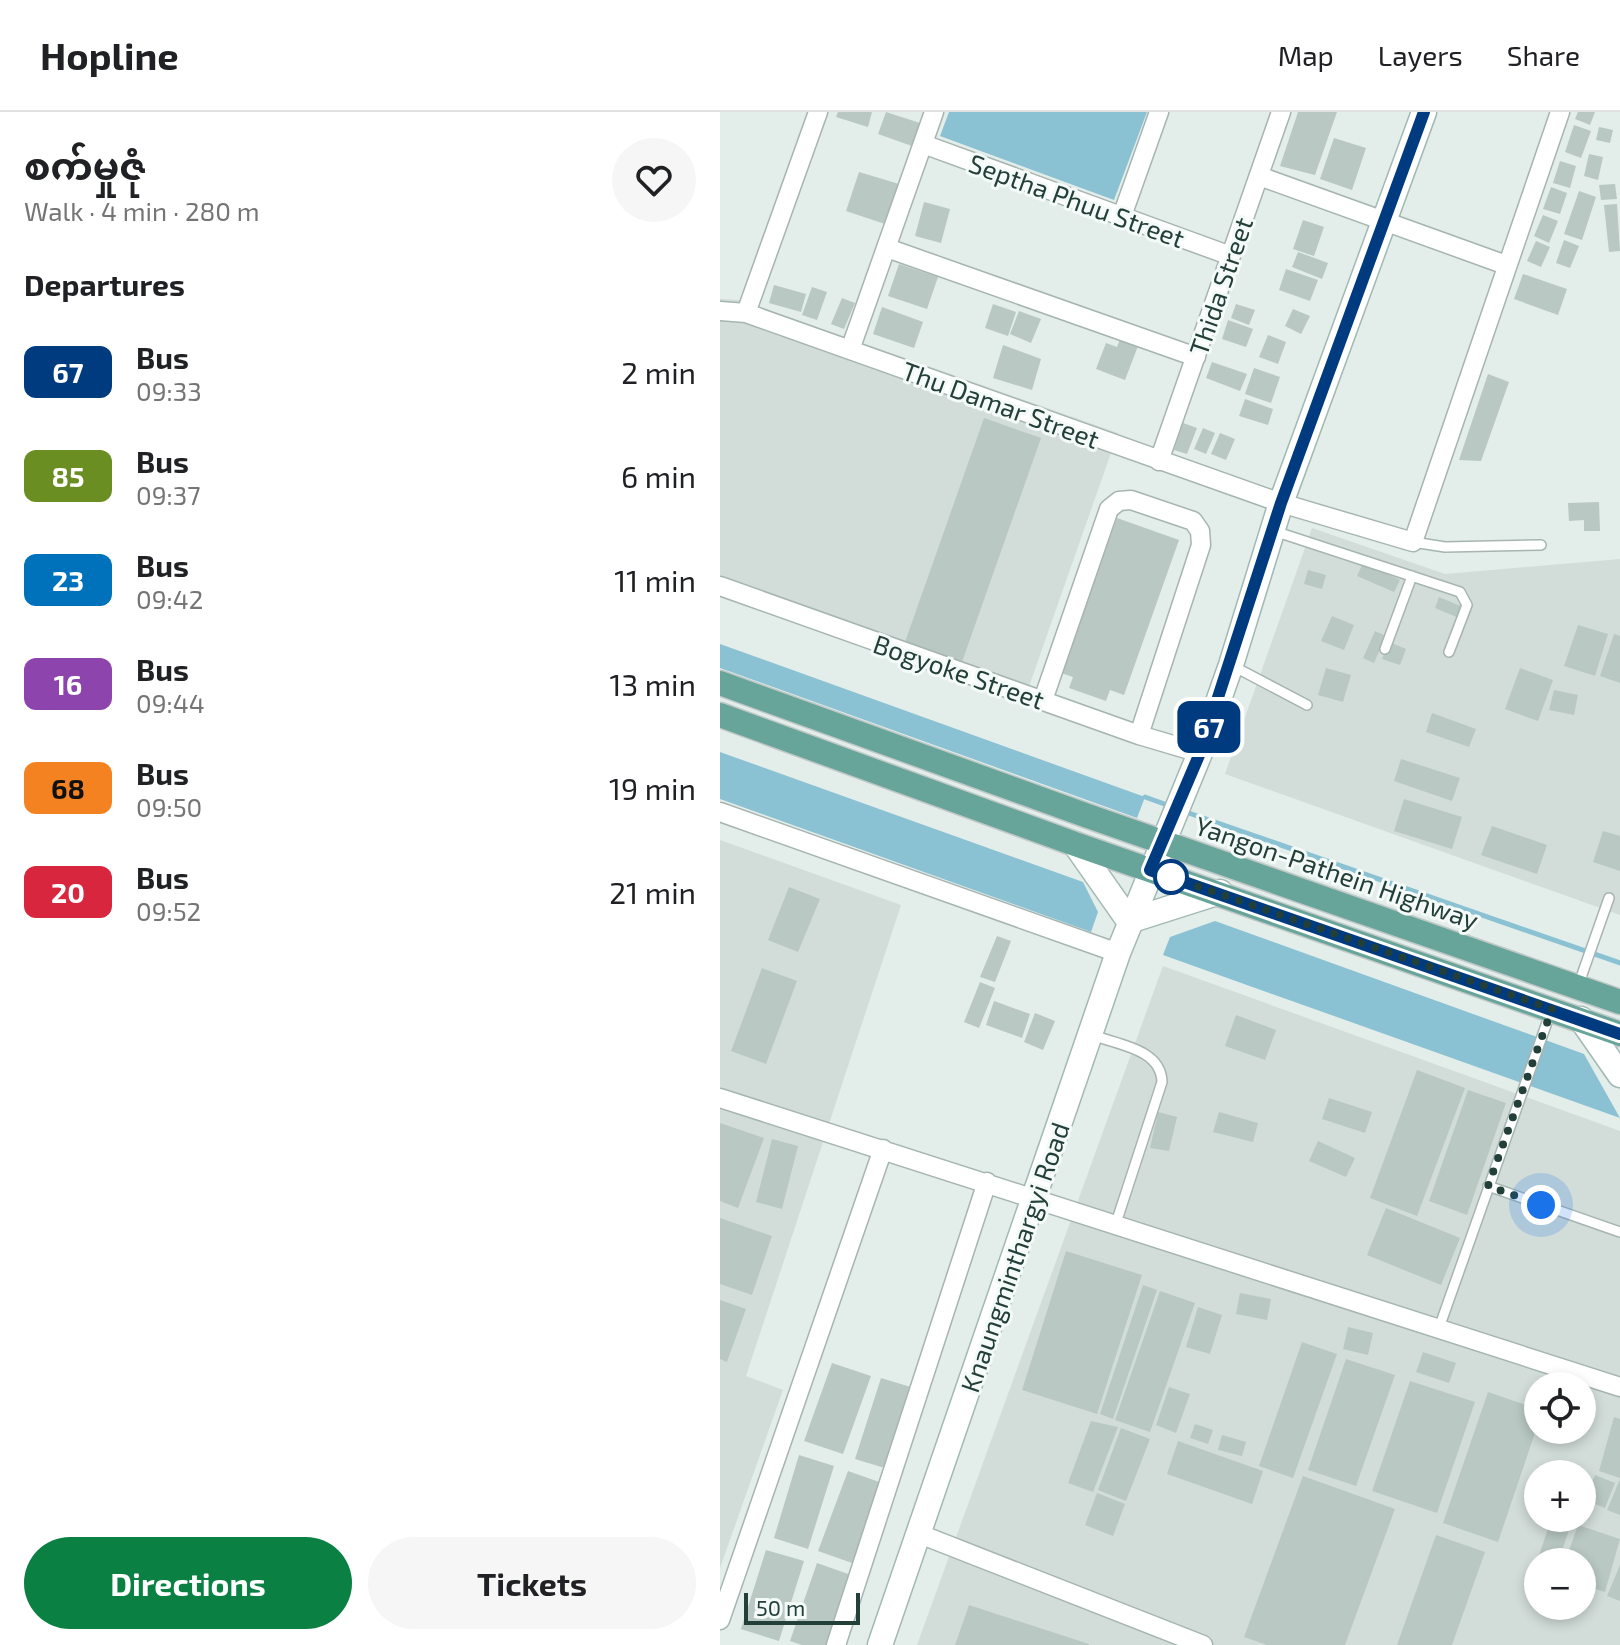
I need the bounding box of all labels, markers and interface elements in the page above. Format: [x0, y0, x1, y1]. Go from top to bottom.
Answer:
text: Hopline [40, 32, 179, 78]
text: Map [1278, 38, 1334, 72]
text: Layers [1378, 38, 1463, 72]
text: Share [1507, 38, 1580, 72]
button: heart [612, 138, 696, 222]
text: စက်မှုဇုံ [24, 142, 146, 188]
street label: Septha Phuu Street [965, 147, 1189, 253]
text: Walk · 4 min · 280 m [24, 195, 260, 226]
street label: Thida Street [1182, 213, 1258, 359]
text: Departures [24, 266, 185, 302]
text: Bus [136, 339, 189, 375]
text: 2 min [621, 354, 696, 390]
street label: Thu Damar Street [898, 354, 1104, 454]
text: 67 [52, 355, 84, 389]
text: 09:33 [136, 375, 202, 406]
text: Bus [136, 443, 189, 479]
text: 6 min [621, 458, 696, 494]
text: 85 [52, 459, 84, 493]
text: 09:37 [136, 479, 200, 510]
text: Bus [136, 547, 189, 583]
text: 11 min [614, 562, 696, 598]
text: 23 [52, 563, 84, 597]
text: 09:42 [136, 583, 203, 614]
street label: Bogyoke Street [870, 627, 1049, 715]
text: Bus [136, 651, 189, 687]
text: 13 min [610, 666, 696, 702]
text: 16 [54, 667, 82, 701]
text: 09:44 [136, 687, 205, 718]
line badge: 67 [1173, 701, 1245, 753]
text: 67 [1193, 710, 1225, 744]
text: Bus [136, 755, 189, 791]
text: 19 min [609, 770, 696, 806]
text: 68 [51, 771, 85, 805]
text: 09:50 [136, 791, 202, 822]
street label: Yangon-Pathein Highway [1191, 809, 1483, 935]
text: Bus [136, 859, 189, 895]
unlabelled marker [1154, 860, 1188, 894]
text: 21 min [609, 874, 696, 910]
text: 20 [51, 875, 85, 909]
text: 09:52 [136, 895, 201, 926]
street label: Knaungminthargyi Road [953, 1118, 1075, 1396]
your location [1521, 1185, 1561, 1225]
map controls [1524, 1372, 1596, 1620]
button: locate [1524, 1372, 1596, 1444]
button: + [1524, 1460, 1596, 1532]
button: Directions [24, 1537, 352, 1629]
button: Tickets [368, 1537, 696, 1629]
button: − [1524, 1548, 1596, 1620]
scale bar [744, 1589, 860, 1625]
text: 50 m [756, 1594, 805, 1620]

